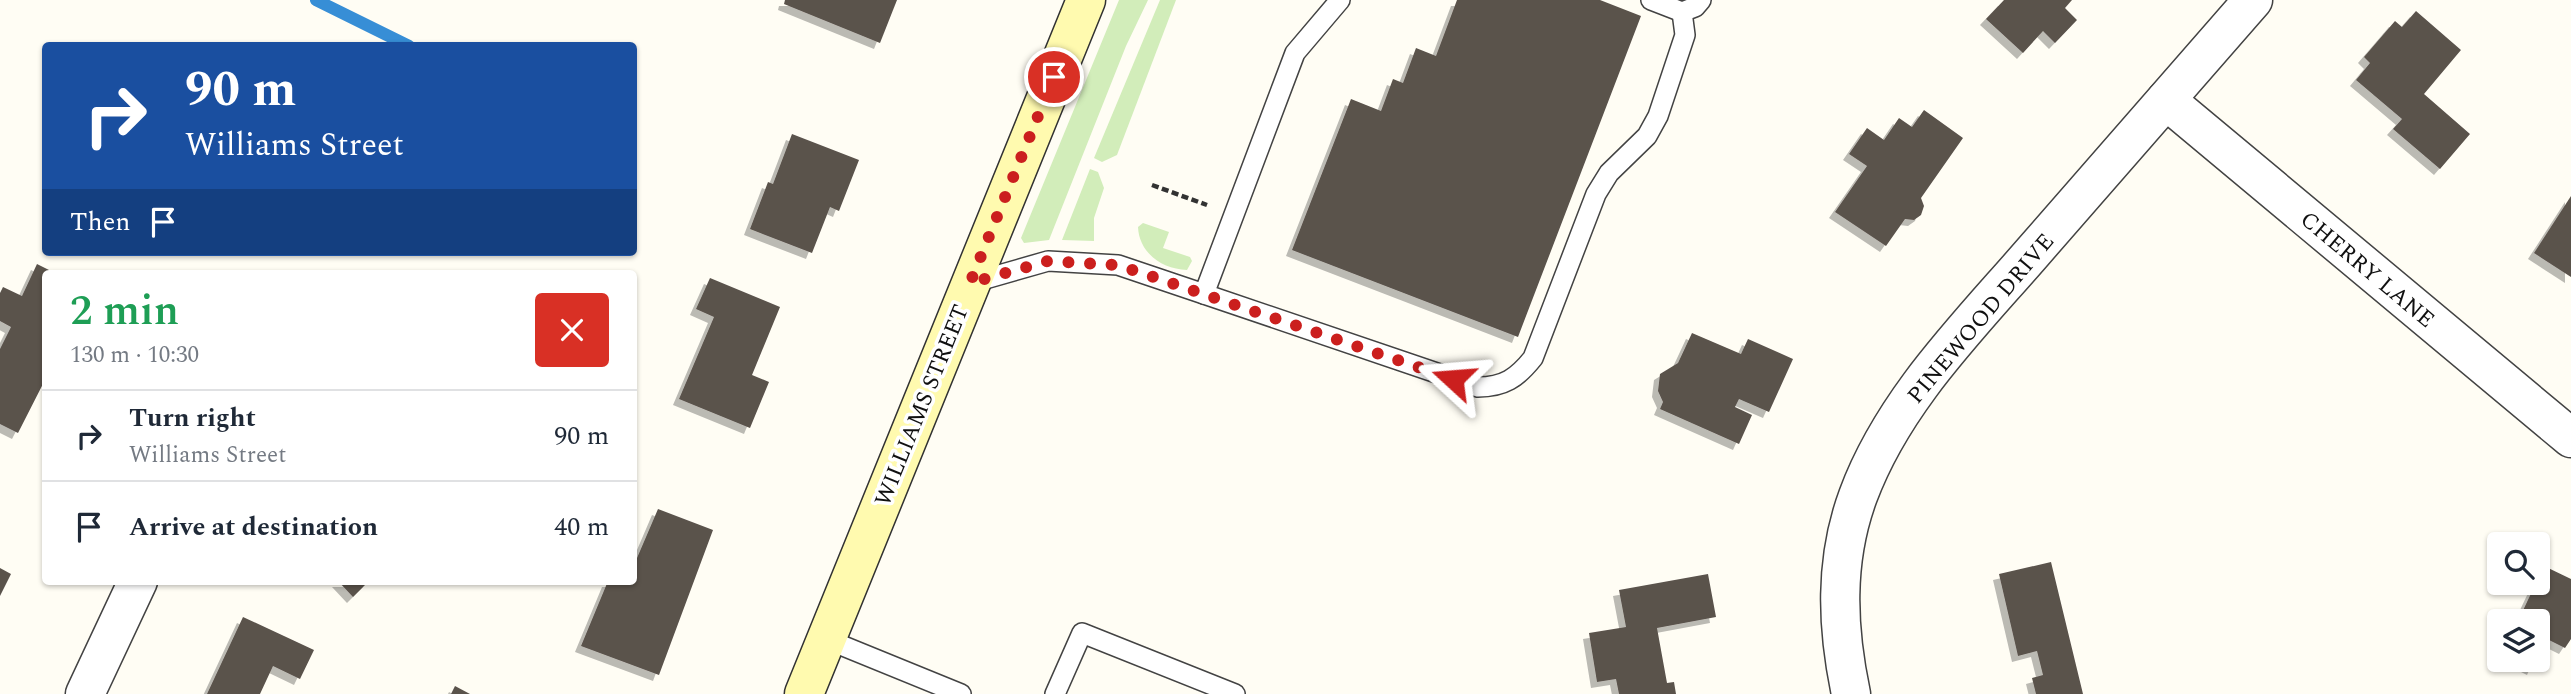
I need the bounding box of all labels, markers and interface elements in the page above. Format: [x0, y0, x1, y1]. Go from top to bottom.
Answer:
pin [1024, 47, 1084, 107]
text: 90 m [185, 53, 296, 128]
icon: arrive [1035, 58, 1073, 96]
icon: right [70, 70, 161, 161]
text: Williams Street [185, 121, 404, 170]
text: Then [70, 202, 130, 242]
icon: arrive [144, 203, 182, 241]
street label: CHERRY LANE [2292, 203, 2442, 337]
street label: PINEWOOD DRIVE [1899, 226, 2063, 412]
text: 2 min [70, 280, 179, 343]
button: close [535, 293, 609, 367]
street label: WILLIAMS STREET [866, 299, 979, 512]
text: 130 m · 10:30 [70, 338, 199, 373]
position arrow [1416, 342, 1490, 416]
text: Turn right [129, 398, 256, 438]
text: 90 m [554, 416, 609, 456]
icon: right [70, 417, 108, 455]
text: Williams Street [129, 438, 286, 473]
text: Arrive at destination [129, 507, 378, 547]
text: 40 m [554, 507, 609, 547]
icon: arrive [70, 508, 108, 546]
map controls [2487, 532, 2550, 672]
button: search [2487, 532, 2550, 595]
button: layers [2487, 609, 2550, 672]

